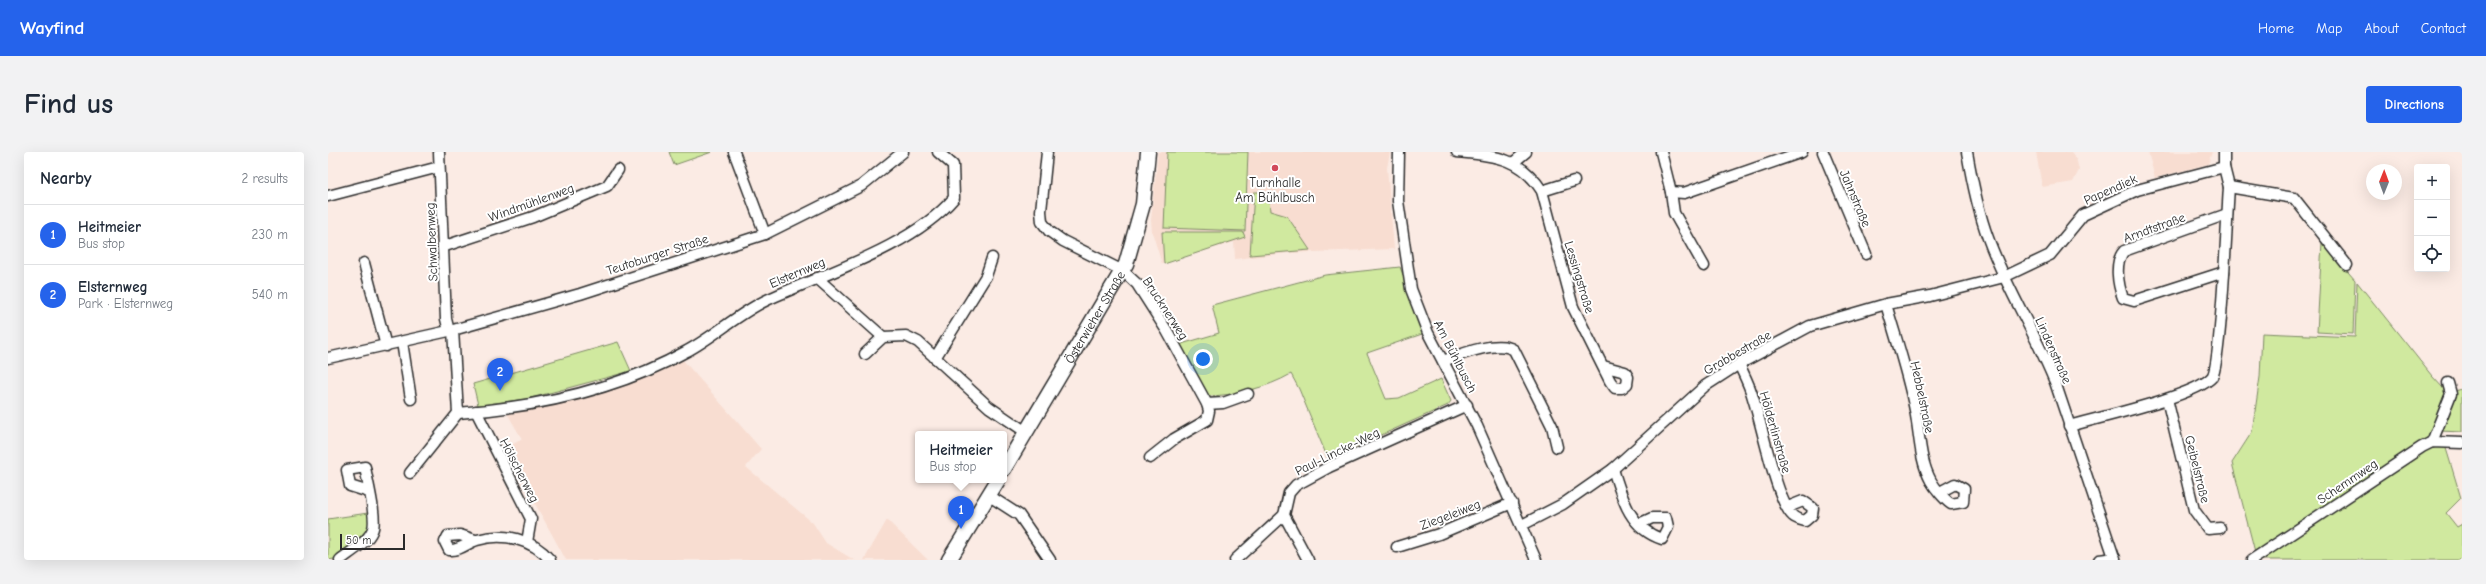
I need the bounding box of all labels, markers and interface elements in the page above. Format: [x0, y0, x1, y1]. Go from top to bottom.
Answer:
text: Wayfind [20, 17, 84, 39]
text: Home [2258, 20, 2294, 37]
text: Map [2316, 20, 2342, 37]
text: About [2364, 20, 2399, 37]
text: Contact [2421, 20, 2466, 37]
button: Directions [2366, 86, 2462, 123]
text: Find us [24, 88, 113, 120]
marker: Turnhalle Am Bühlbusch [1270, 163, 1280, 173]
north arrow [2366, 164, 2402, 200]
map controls [2414, 164, 2450, 272]
button: + [2414, 164, 2450, 200]
street label: Jahnstraße [1837, 167, 1875, 230]
text: Nearby [40, 169, 91, 188]
text: 2 results [241, 171, 288, 186]
street label: Papendiek [2081, 171, 2140, 208]
place label: Turnhalle Am Bühlbusch [1235, 175, 1315, 205]
street label: Windmühlenweg [486, 180, 576, 225]
button: − [2414, 200, 2450, 236]
street label: Schwalbenweg [423, 202, 440, 282]
street label: Arndtstraße [2121, 209, 2188, 246]
text: Heitmeier [78, 218, 141, 236]
text: 1 [50, 227, 56, 242]
text: 230 m [252, 227, 288, 242]
street label: Teutoburger Straße [604, 231, 710, 278]
text: Bus stop [78, 236, 125, 251]
button: locate [2414, 236, 2450, 272]
street label: Lessingstraße [1561, 239, 1598, 316]
street label: Elsternweg [767, 254, 827, 291]
street label: Österwieher Straße [1061, 268, 1128, 366]
street label: Brucknerweg [1140, 274, 1192, 343]
text: Elsternweg [78, 278, 148, 296]
text: 2 [50, 287, 56, 302]
text: 540 m [252, 287, 288, 302]
text: Park · Elsternweg [78, 296, 173, 311]
street label: Lindenstraße [2032, 315, 2075, 386]
street label: Am Bühlbusch [1431, 317, 1480, 395]
street label: Grabbestraße [1701, 327, 1774, 378]
your location [1193, 349, 1213, 369]
pin: 2 [487, 358, 513, 391]
street label: Hebbelstraße [1908, 360, 1938, 435]
street label: Hölderlinstraße [1757, 389, 1795, 475]
street label: Paul-Lincke-Weg [1292, 424, 1382, 478]
popup [915, 431, 1007, 483]
street label: Geibelstraße [2182, 434, 2213, 505]
street label: Hölscherweg [497, 435, 542, 505]
text: Heitmeier [929, 441, 993, 459]
street label: Schemmweg [2314, 456, 2380, 507]
text: Bus stop [929, 459, 976, 474]
pin: 1 [948, 496, 974, 529]
street label: Ziegeleiweg [1418, 496, 1483, 533]
scale bar [340, 532, 405, 551]
text: 50 m [346, 534, 371, 547]

